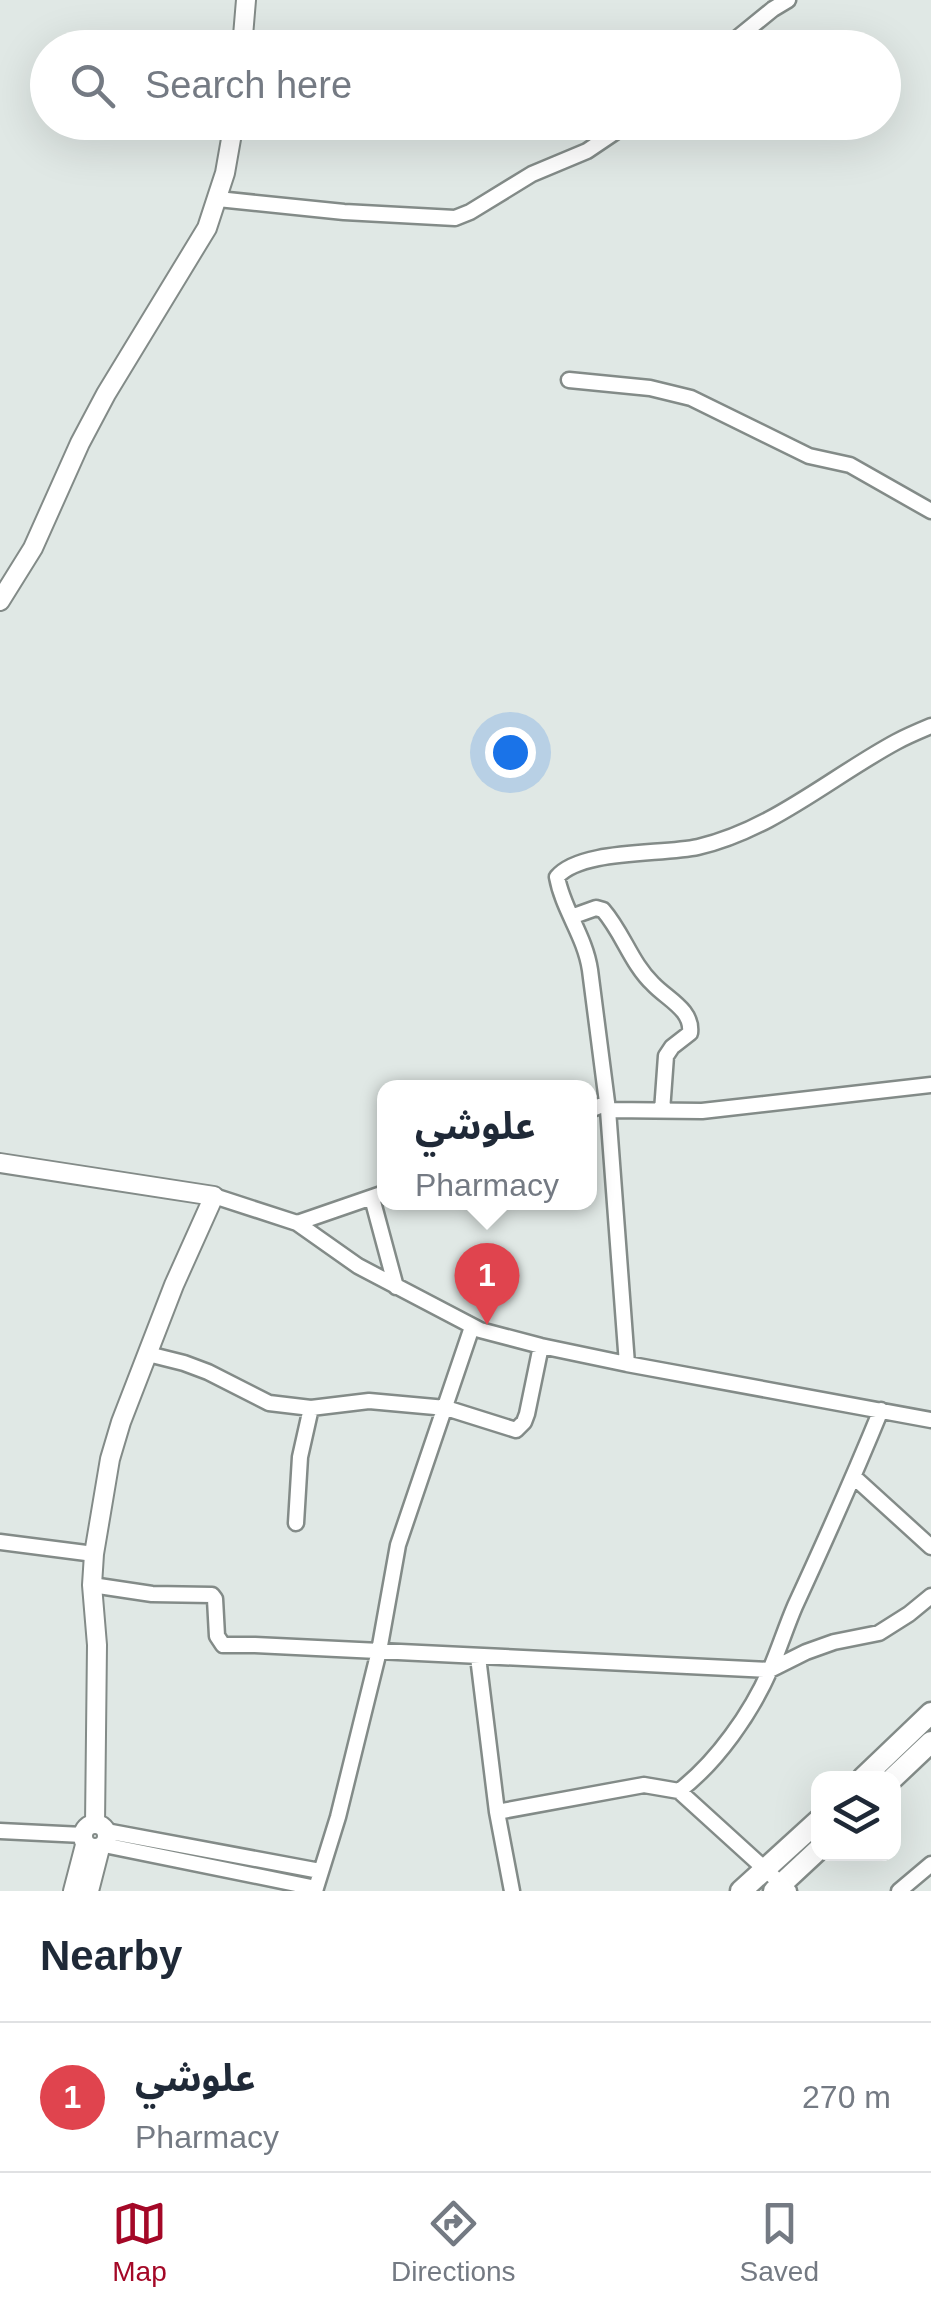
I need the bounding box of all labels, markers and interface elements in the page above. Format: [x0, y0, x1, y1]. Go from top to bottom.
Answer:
search box [30, 30, 901, 140]
icon: search [65, 58, 120, 113]
text: Search here [145, 64, 352, 106]
your location [485, 727, 536, 778]
popup [377, 1080, 597, 1210]
text: علوشي [415, 1105, 536, 1147]
text: Pharmacy [415, 1167, 559, 1203]
pin: 1 [454, 1242, 520, 1325]
map controls [811, 1771, 901, 1861]
button: layers [811, 1771, 901, 1861]
text: Nearby [40, 1932, 182, 1979]
text: علوشي [135, 2057, 256, 2099]
text: 1 [64, 2079, 81, 2115]
text: 270 m [802, 2079, 891, 2115]
text: Pharmacy [135, 2119, 279, 2155]
tab: Map [112, 2196, 167, 2288]
tab: Directions [391, 2196, 516, 2288]
tab: Saved [740, 2196, 819, 2288]

